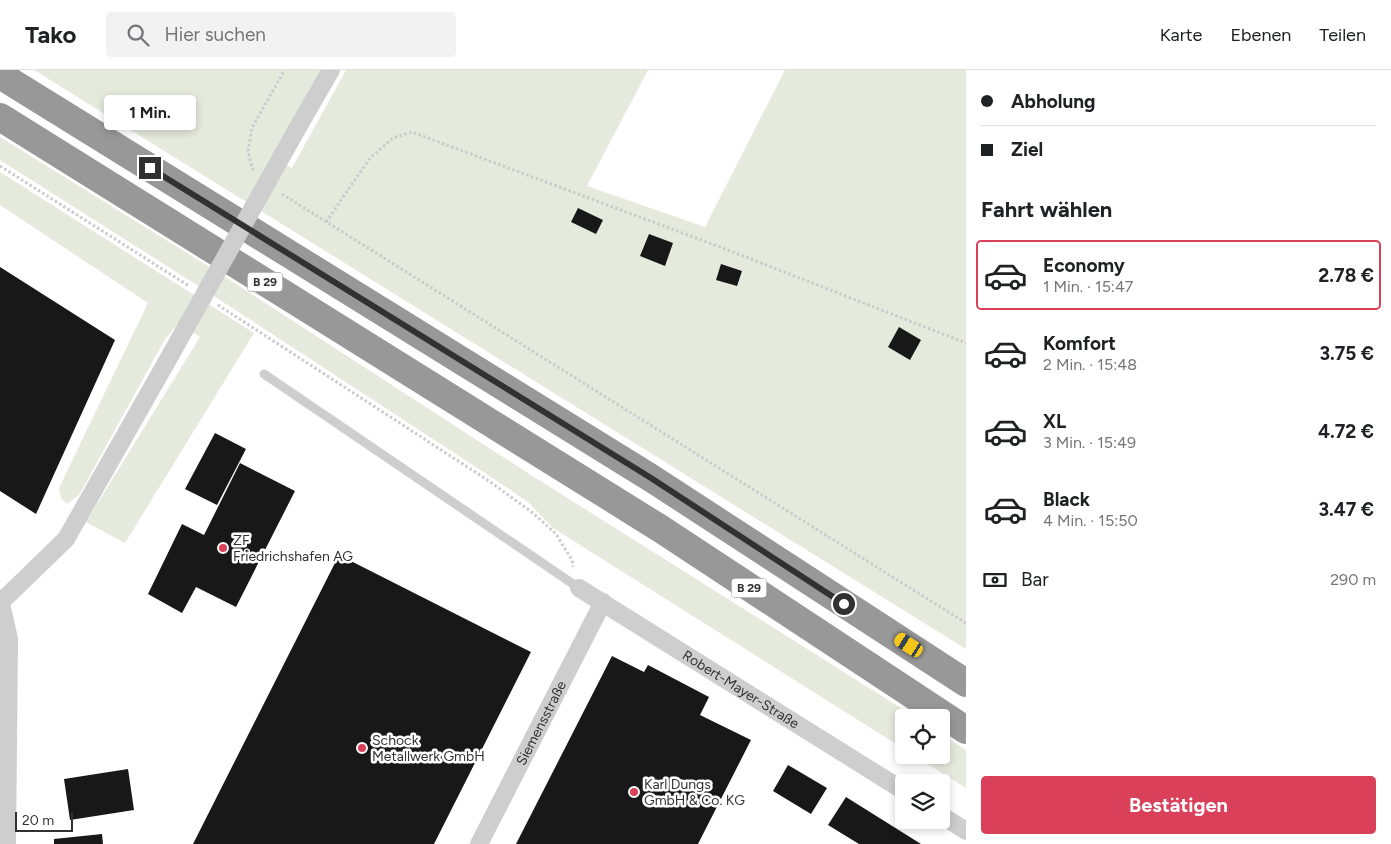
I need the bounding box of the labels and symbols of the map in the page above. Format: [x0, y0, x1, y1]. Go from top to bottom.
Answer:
callout: 1 Min. [104, 96, 196, 131]
route end [139, 157, 161, 179]
road number: B 29 [248, 272, 282, 292]
place label: ZF Friedrichshafen AG [233, 532, 353, 565]
marker: ZF Friedrichshafen AG [217, 542, 229, 554]
road number: B 29 [732, 578, 766, 598]
route start [833, 593, 855, 615]
car [892, 631, 925, 659]
street label: Robert-Mayer-Straße [680, 646, 803, 732]
street label: Siemensstraße [512, 678, 570, 768]
place label: Schock Metallwerk GmbH [372, 732, 485, 765]
marker: Schock Metallwerk GmbH [356, 742, 368, 754]
place label: Karl Dungs GmbH & Co. KG [644, 776, 745, 809]
marker: Karl Dungs GmbH & Co. KG [628, 786, 640, 798]
scale bar [15, 809, 72, 832]

